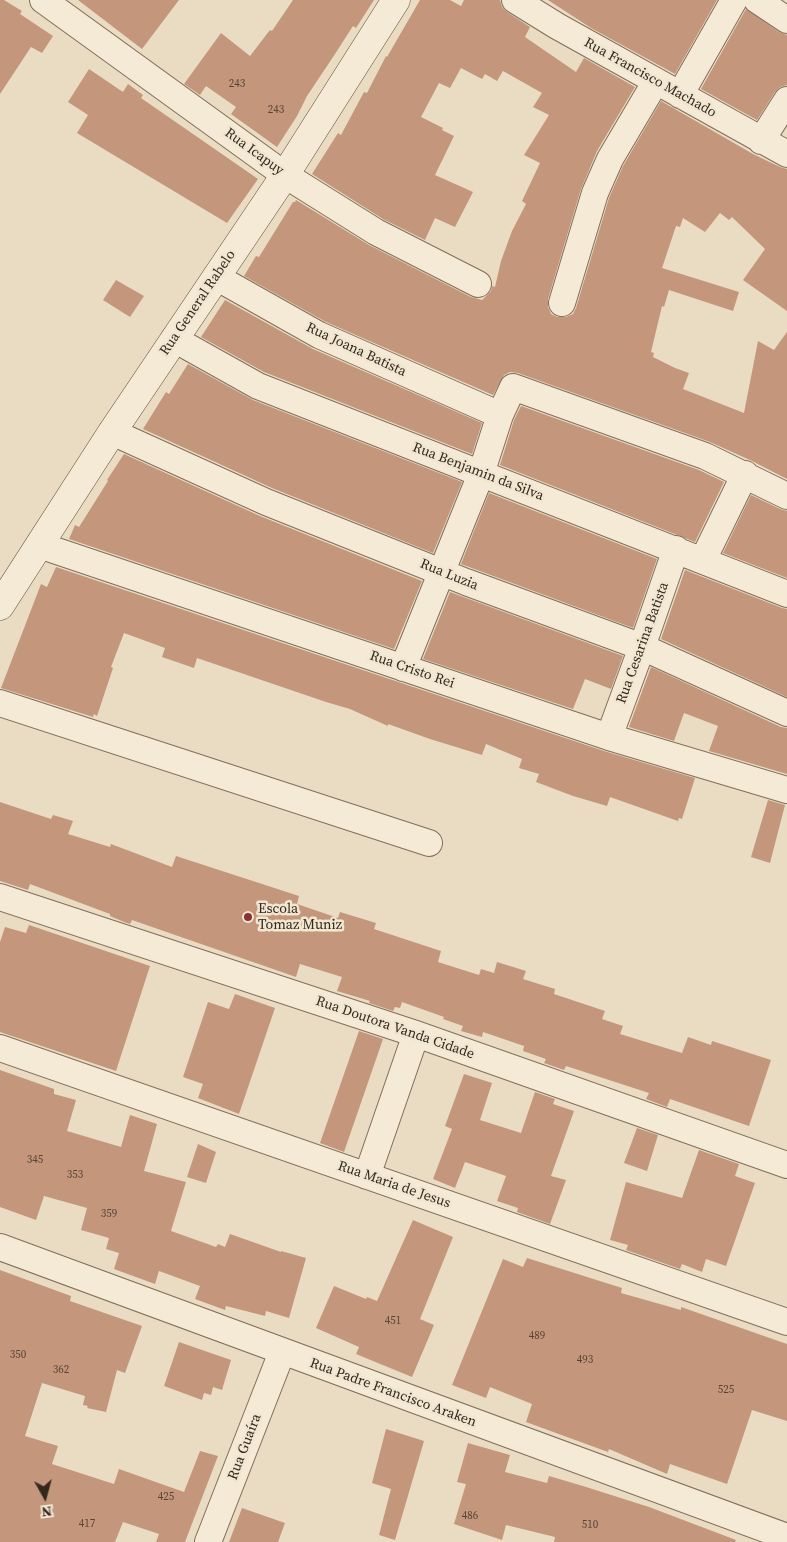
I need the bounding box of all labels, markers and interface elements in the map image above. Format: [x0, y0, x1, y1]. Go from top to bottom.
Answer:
street label: Rua Francisco Machado [581, 35, 719, 121]
house number: 243 [229, 77, 245, 91]
house number: 243 [268, 103, 284, 117]
street label: Rua Icapuy [221, 125, 287, 179]
street label: Rua General Rabelo [157, 247, 239, 359]
street label: Rua Joana Batista [303, 319, 409, 381]
street label: Rua Benjamin da Silva [410, 439, 546, 505]
street label: Rua Luzia [417, 556, 481, 594]
street label: Rua Cesarina Batista [613, 580, 673, 706]
street label: Rua Cristo Rei [368, 648, 456, 692]
place label: Escola Tomaz Muniz [258, 901, 342, 934]
marker: Escola Tomaz Muniz [242, 911, 254, 923]
street label: Rua Doutora Vanda Cidade [314, 993, 476, 1063]
house number: 345 [27, 1153, 43, 1167]
street label: Rua Maria de Jesus [335, 1158, 453, 1212]
house number: 353 [67, 1168, 83, 1182]
house number: 359 [101, 1207, 117, 1221]
house number: 451 [385, 1314, 401, 1328]
house number: 489 [529, 1329, 545, 1343]
house number: 350 [10, 1348, 26, 1362]
house number: 493 [577, 1353, 593, 1367]
street label: Rua Padre Francisco Araken [307, 1355, 479, 1431]
house number: 362 [53, 1363, 69, 1377]
house number: 525 [718, 1383, 734, 1397]
street label: Rua Guaíra [225, 1412, 265, 1482]
north arrow [20, 1472, 70, 1522]
house number: 425 [158, 1490, 174, 1504]
text: N [41, 1501, 53, 1522]
house number: 486 [462, 1509, 478, 1523]
house number: 417 [79, 1517, 95, 1531]
house number: 510 [582, 1518, 598, 1532]

